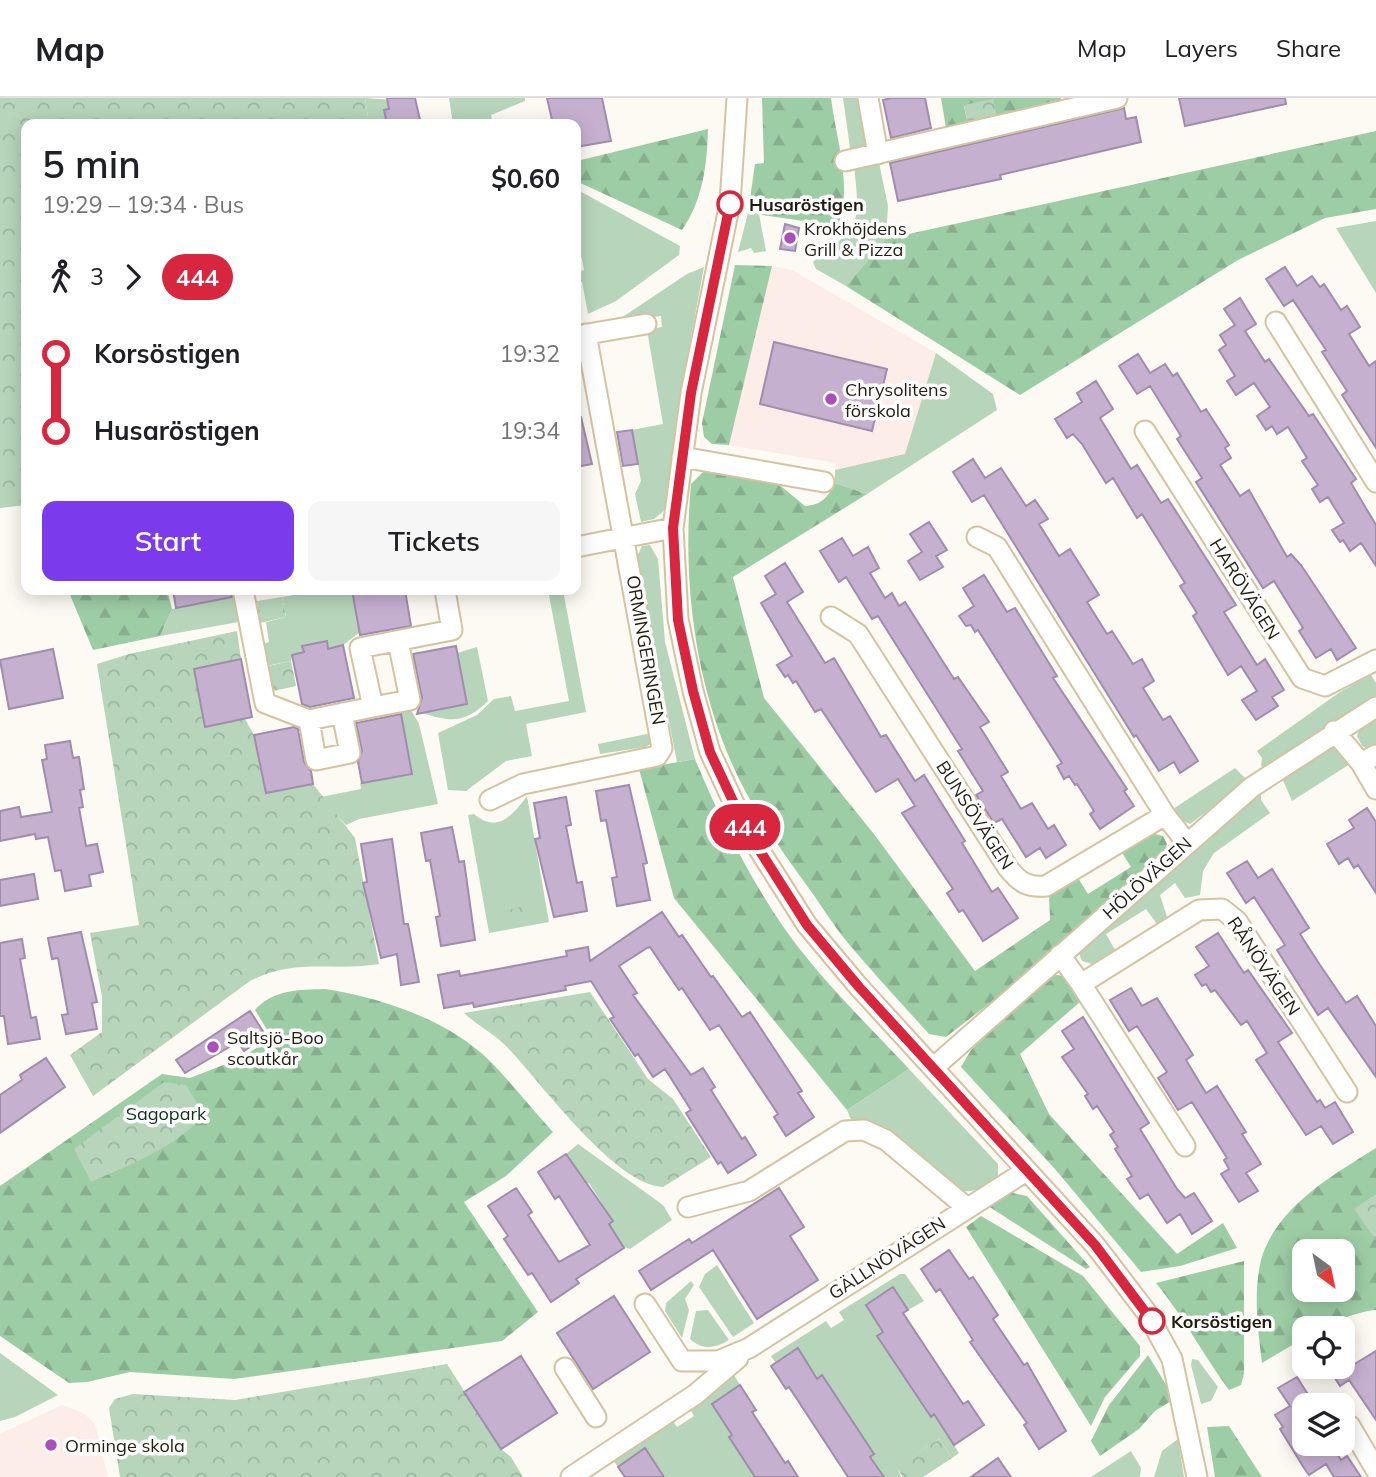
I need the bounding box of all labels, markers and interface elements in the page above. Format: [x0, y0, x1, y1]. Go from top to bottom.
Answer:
text: Map [35, 28, 105, 69]
text: Map [1077, 33, 1126, 63]
text: Layers [1164, 33, 1238, 63]
text: Share [1276, 33, 1341, 63]
text: 5 min [42, 140, 141, 188]
text: $0.60 [491, 162, 560, 195]
text: 19:29 – 19:34 · Bus [42, 190, 244, 219]
marker: Husaröstigen [717, 191, 743, 217]
place label: Husaröstigen [749, 193, 864, 216]
place label: Krokhöjdens Grill & Pizza [804, 217, 907, 261]
marker: Krokhöjdens Grill & Pizza [782, 230, 798, 246]
icon: walk [42, 258, 80, 296]
icon: forward [114, 258, 152, 296]
text: 3 [90, 262, 104, 291]
text: 444 [176, 262, 219, 292]
text: Korsöstigen [94, 337, 241, 370]
text: 19:32 [500, 339, 560, 368]
place label: Chrysolitens förskola [845, 378, 948, 422]
marker: Chrysolitens förskola [823, 391, 839, 407]
text: Husaröstigen [94, 414, 260, 447]
text: 19:34 [500, 416, 560, 445]
button: Start [42, 501, 294, 581]
button: Tickets [308, 501, 560, 581]
street label: HARÖVÄGEN [1205, 534, 1285, 644]
street label: ORMINGERINGEN [622, 573, 670, 727]
street label: BUNSÖVÄGEN [931, 756, 1019, 874]
line badge: 444 [705, 804, 785, 850]
text: 444 [723, 812, 767, 842]
street label: HÖLÖVÄGEN [1098, 832, 1196, 924]
street label: RÅNÖVÄGEN [1223, 912, 1305, 1020]
place label: Saltsjö-Boo scoutkår [227, 1026, 324, 1070]
marker: Saltsjö-Boo scoutkår [205, 1039, 221, 1055]
park label: Sagopark [126, 1102, 207, 1125]
street label: GÄLLNÖVÄGEN [824, 1212, 950, 1304]
north arrow [1292, 1239, 1354, 1302]
map controls [1292, 1239, 1355, 1456]
marker: Korsöstigen [1139, 1308, 1165, 1334]
place label: Korsöstigen [1171, 1310, 1272, 1333]
button: locate [1292, 1316, 1355, 1379]
button: layers [1292, 1393, 1355, 1456]
place label: Orminge skola [65, 1434, 185, 1457]
marker: Orminge skola [43, 1437, 59, 1453]

